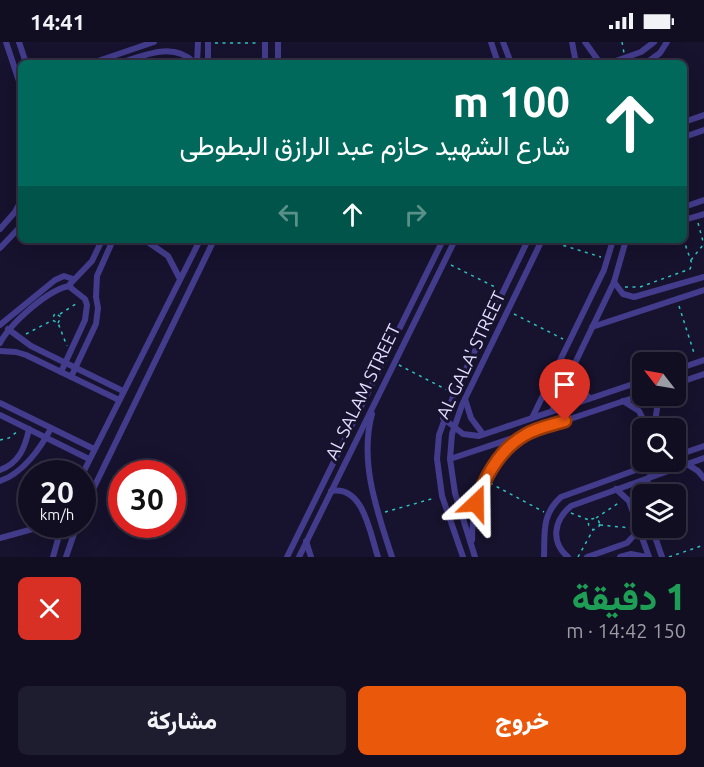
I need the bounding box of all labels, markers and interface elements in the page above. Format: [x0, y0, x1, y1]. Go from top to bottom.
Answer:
text: 14:41 [30, 9, 85, 34]
text: 100 m [453, 78, 570, 125]
icon: ahead [591, 84, 669, 162]
text: شارع الشهيد حازم عبد الرازق البطوطى [179, 130, 570, 160]
icon: left [273, 198, 306, 231]
icon: ahead [336, 198, 369, 231]
icon: right [399, 198, 432, 231]
street label: AL GALA' STREET [432, 288, 508, 421]
street label: AL SALAM STREET [321, 321, 404, 462]
north arrow [632, 352, 686, 406]
map controls [632, 352, 686, 538]
pin [539, 359, 590, 421]
icon: arrive [548, 368, 581, 401]
button: search [632, 418, 686, 472]
speed limit sign: 30 [108, 460, 186, 538]
position arrow [444, 471, 508, 535]
text: 20 [40, 475, 74, 509]
button: layers [632, 484, 686, 538]
text: km/h [40, 506, 74, 523]
text: 1 دقيقة [572, 576, 686, 617]
button: close [18, 577, 81, 640]
text: 150 m · 14:42 [566, 619, 686, 642]
button: مشاركة [18, 686, 346, 755]
button: خروج [358, 686, 686, 755]

